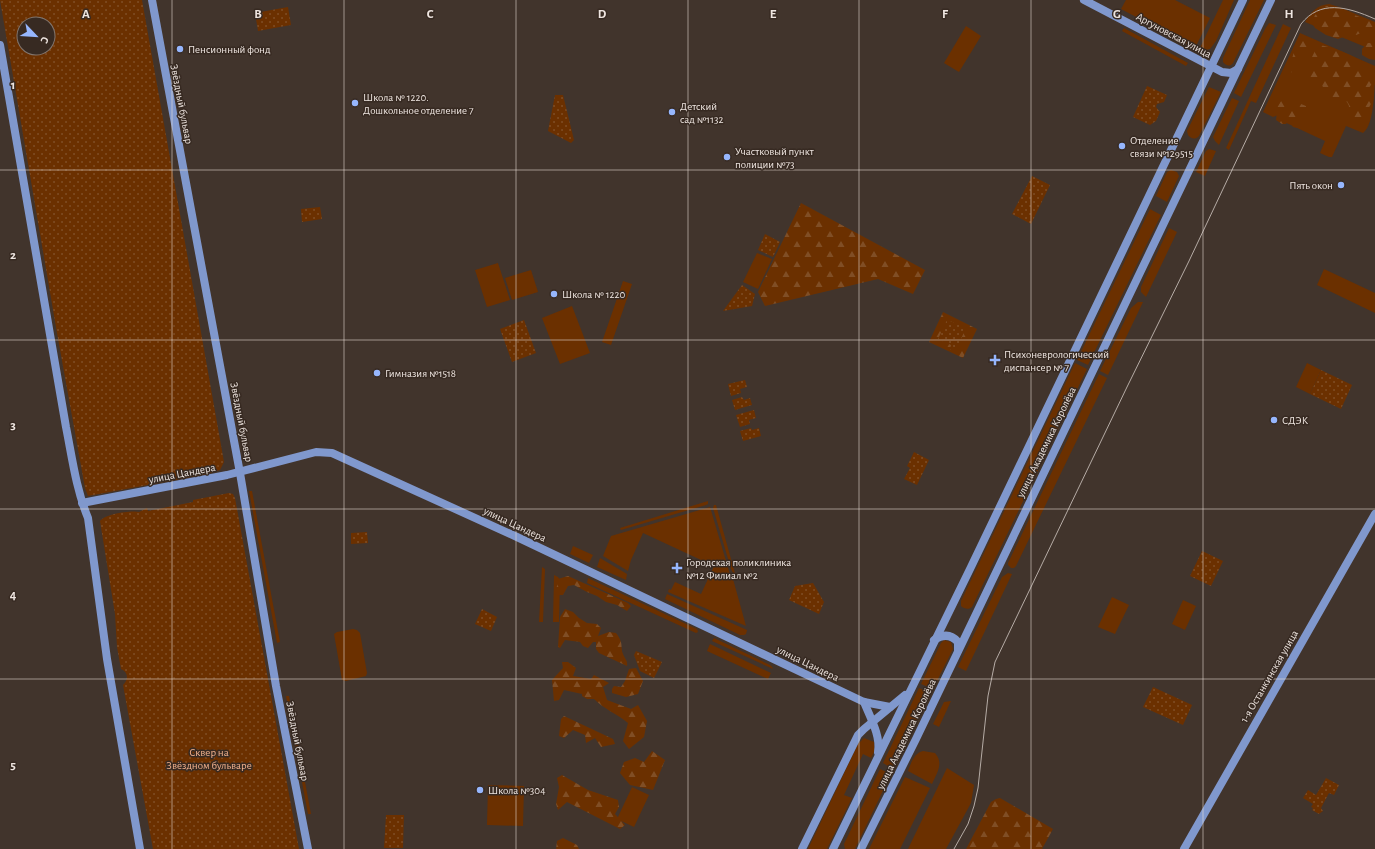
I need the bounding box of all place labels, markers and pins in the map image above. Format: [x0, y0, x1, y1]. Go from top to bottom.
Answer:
marker: Пенсионный фонд [175, 44, 185, 54]
place label: Пенсионный фонд [188, 44, 271, 55]
place label: Школа № 1220. Дошкольное отделение 7 [363, 92, 474, 116]
marker: Школа № 1220. Дошкольное отделение 7 [350, 98, 360, 108]
place label: Детский сад №1132 [680, 101, 723, 125]
marker: Детский сад №1132 [667, 107, 677, 117]
place label: Отделение связи №129515 [1130, 135, 1193, 159]
marker: Отделение связи №129515 [1117, 141, 1127, 151]
place label: Участковый пункт полиции №73 [735, 146, 814, 170]
marker: Участковый пункт полиции №73 [722, 152, 732, 162]
place label: Пять окон [1289, 180, 1333, 191]
marker: Пять окон [1336, 180, 1346, 190]
marker: Школа № 1220 [549, 289, 559, 299]
place label: Школа № 1220 [562, 289, 625, 300]
place label: Психоневрологический диспансер № 7 [1004, 349, 1109, 373]
marker: Психоневрологический диспансер № 7 [989, 354, 1001, 366]
marker: Гимназия №1518 [372, 368, 382, 378]
place label: Гимназия №1518 [385, 368, 456, 379]
marker: СДЭК [1269, 415, 1279, 425]
place label: СДЭК [1282, 415, 1309, 426]
place label: Городская поликлиника №12 Филиал №2 [686, 557, 791, 581]
marker: Городская поликлиника №12 Филиал №2 [671, 562, 683, 574]
marker: Школа №304 [475, 785, 485, 795]
place label: Школа №304 [488, 785, 545, 796]

